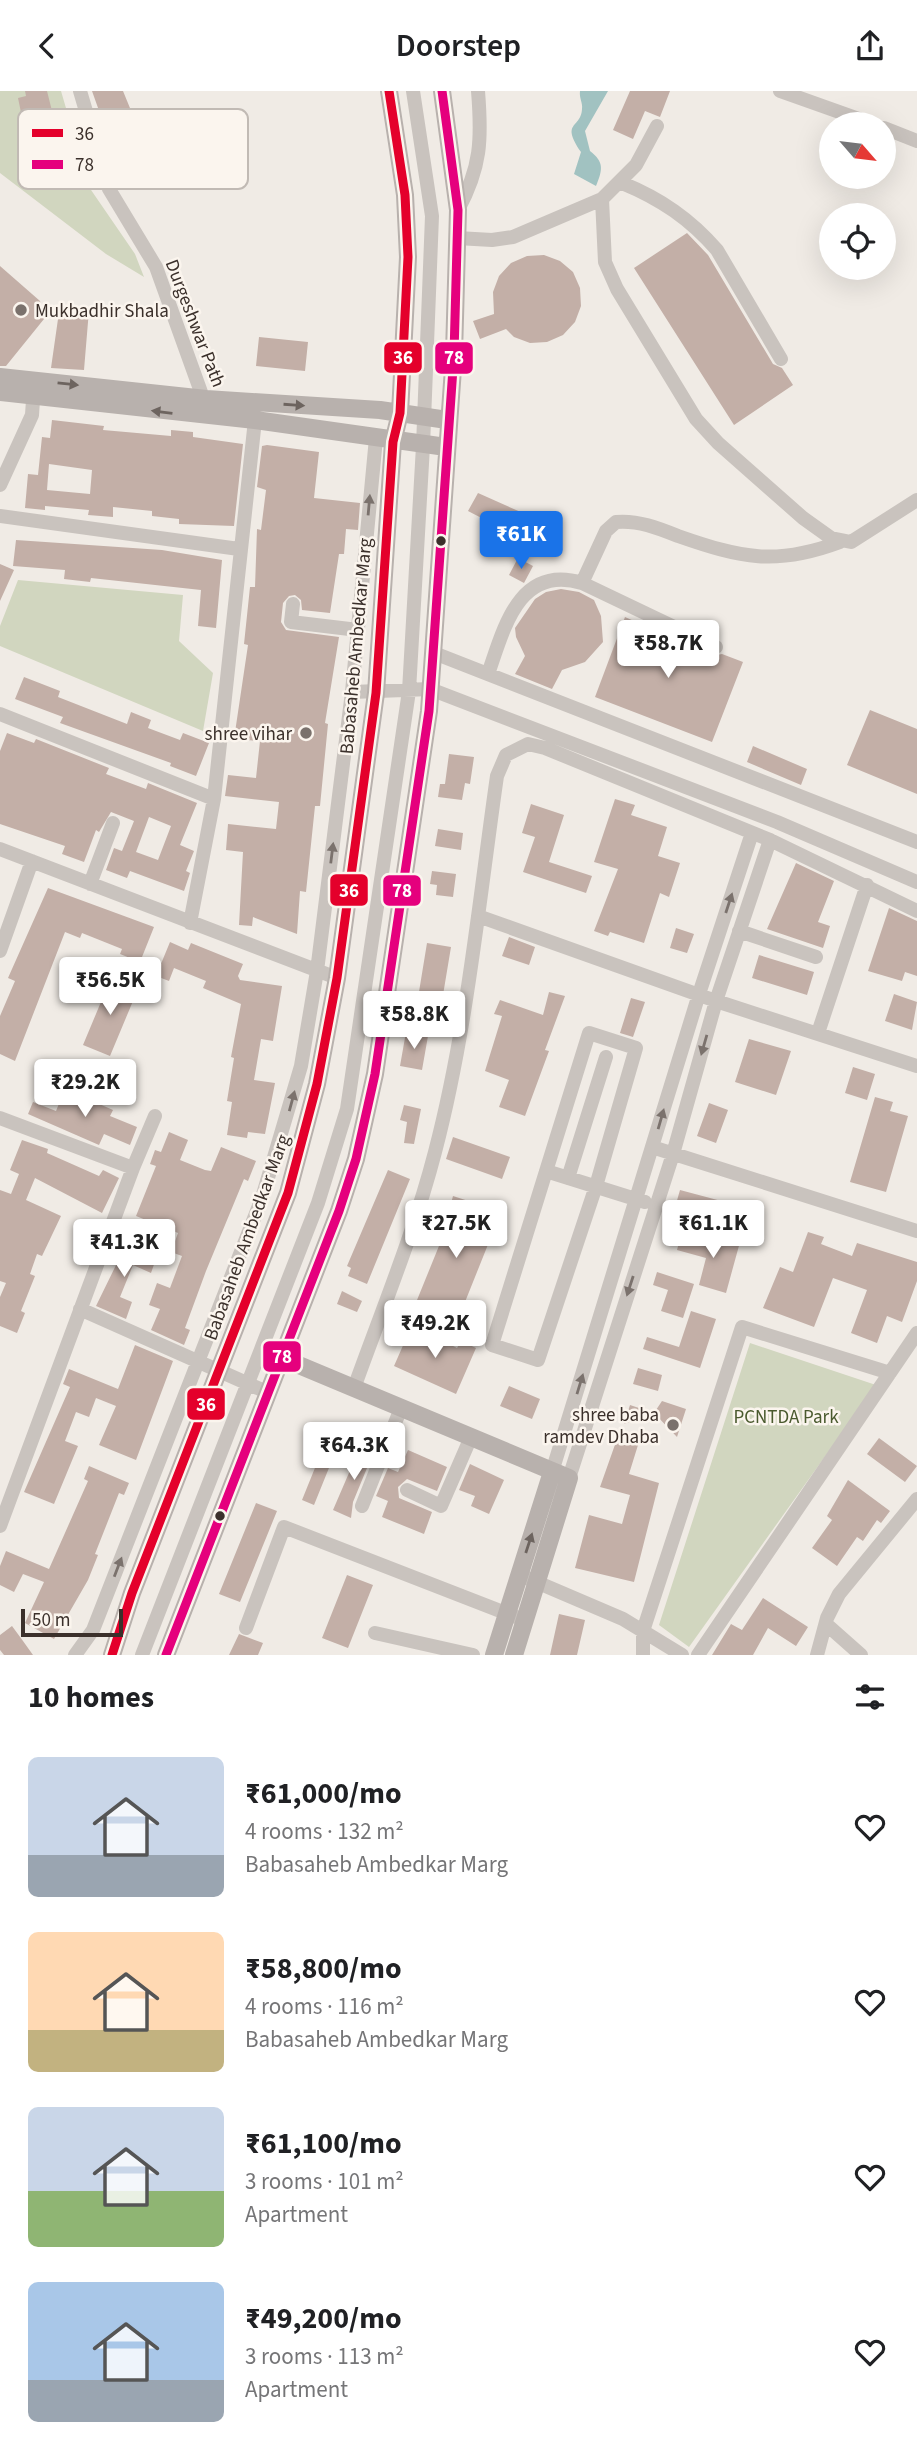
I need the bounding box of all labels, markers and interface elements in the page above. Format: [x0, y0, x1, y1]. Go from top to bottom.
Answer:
text: Doorstep [396, 23, 521, 69]
icon: back [28, 27, 66, 65]
icon: share [851, 27, 889, 65]
legend [18, 109, 248, 189]
north arrow [819, 112, 896, 189]
map controls [819, 112, 896, 280]
text: 36 [75, 121, 94, 148]
text: 78 [75, 152, 94, 179]
button: locate [819, 203, 896, 280]
street label: Durgeshwar Path [158, 256, 231, 391]
place label: Mukbadhir Shala [35, 298, 169, 325]
marker: Mukbadhir Shala [13, 302, 29, 318]
line badge: 36 [383, 341, 423, 374]
line badge: 78 [434, 341, 474, 375]
text: 36 [393, 345, 413, 372]
text: 78 [444, 345, 464, 372]
one-way arrow [57, 379, 79, 390]
one-way arrow [284, 400, 306, 411]
one-way arrow [151, 406, 173, 417]
one-way arrow [364, 494, 375, 516]
pin: ₹61K [480, 511, 562, 571]
text: ₹61K [496, 517, 546, 550]
unlabelled marker [434, 534, 448, 548]
street label: Babasaheb Ambedkar Marg [334, 536, 379, 756]
pin: ₹58.7K [611, 621, 725, 680]
text: ₹58.7K [633, 626, 703, 659]
place label: shree vihar [205, 721, 292, 748]
marker: shree vihar [298, 725, 314, 741]
one-way arrow [326, 842, 337, 864]
line badge: 36 [329, 873, 369, 907]
line badge: 78 [382, 874, 422, 907]
text: 36 [339, 878, 359, 905]
text: 78 [392, 878, 412, 905]
one-way arrow [724, 892, 735, 913]
pin: ₹56.5K [53, 957, 167, 1017]
text: ₹56.5K [75, 963, 145, 996]
pin: ₹58.8K [357, 991, 471, 1051]
text: ₹58.8K [379, 997, 449, 1030]
one-way arrow [698, 1035, 708, 1056]
pin: ₹29.2K [28, 1059, 142, 1119]
text: ₹29.2K [50, 1065, 120, 1098]
one-way arrow [287, 1090, 298, 1112]
one-way arrow [656, 1109, 666, 1130]
street label: Babasaheb Ambedkar Marg [198, 1130, 297, 1344]
pin: ₹27.5K [399, 1201, 513, 1260]
pin: ₹61.1K [656, 1201, 770, 1260]
text: ₹27.5K [421, 1206, 491, 1239]
text: ₹61.1K [678, 1206, 748, 1239]
pin: ₹41.3K [67, 1219, 181, 1279]
text: ₹41.3K [89, 1225, 159, 1258]
one-way arrow [625, 1276, 635, 1297]
pin: ₹49.2K [378, 1301, 492, 1360]
text: ₹49.2K [400, 1306, 470, 1339]
line badge: 78 [262, 1340, 302, 1373]
text: 78 [272, 1344, 292, 1371]
one-way arrow [575, 1373, 585, 1394]
line badge: 36 [186, 1387, 226, 1421]
text: 36 [196, 1392, 216, 1419]
place label: shree baba ramdev Dhaba [543, 1402, 659, 1451]
park label: PCNTDA Park [733, 1404, 839, 1431]
marker: shree baba ramdev Dhaba [665, 1417, 681, 1433]
pin: ₹64.3K [297, 1423, 411, 1482]
text: ₹64.3K [319, 1428, 389, 1461]
unlabelled marker [213, 1509, 227, 1523]
one-way arrow [525, 1533, 535, 1554]
one-way arrow [112, 1556, 123, 1577]
scale bar [21, 1606, 122, 1638]
text: 50 m [32, 1607, 70, 1634]
text: 10 homes [28, 1676, 154, 1719]
icon: filters [851, 1678, 889, 1716]
text: ₹61,000/mo [245, 1772, 402, 1815]
icon: home [84, 1785, 168, 1869]
icon: heart [851, 1808, 889, 1846]
text: 4 rooms · 132 m² [245, 1815, 404, 1848]
text: Babasaheb Ambedkar Marg [245, 1848, 508, 1881]
text: ₹58,800/mo [245, 1947, 402, 1990]
icon: home [84, 1960, 168, 2044]
icon: heart [851, 1983, 889, 2021]
text: 4 rooms · 116 m² [245, 1990, 404, 2023]
text: Babasaheb Ambedkar Marg [245, 2023, 508, 2056]
text: ₹61,100/mo [245, 2122, 402, 2165]
icon: home [84, 2135, 168, 2219]
icon: heart [851, 2158, 889, 2196]
text: 3 rooms · 101 m² [245, 2165, 404, 2198]
text: Apartment [245, 2198, 348, 2231]
text: ₹49,200/mo [245, 2297, 402, 2340]
icon: home [84, 2310, 168, 2394]
icon: heart [851, 2333, 889, 2371]
text: 3 rooms · 113 m² [245, 2340, 404, 2373]
text: Apartment [245, 2373, 348, 2406]

